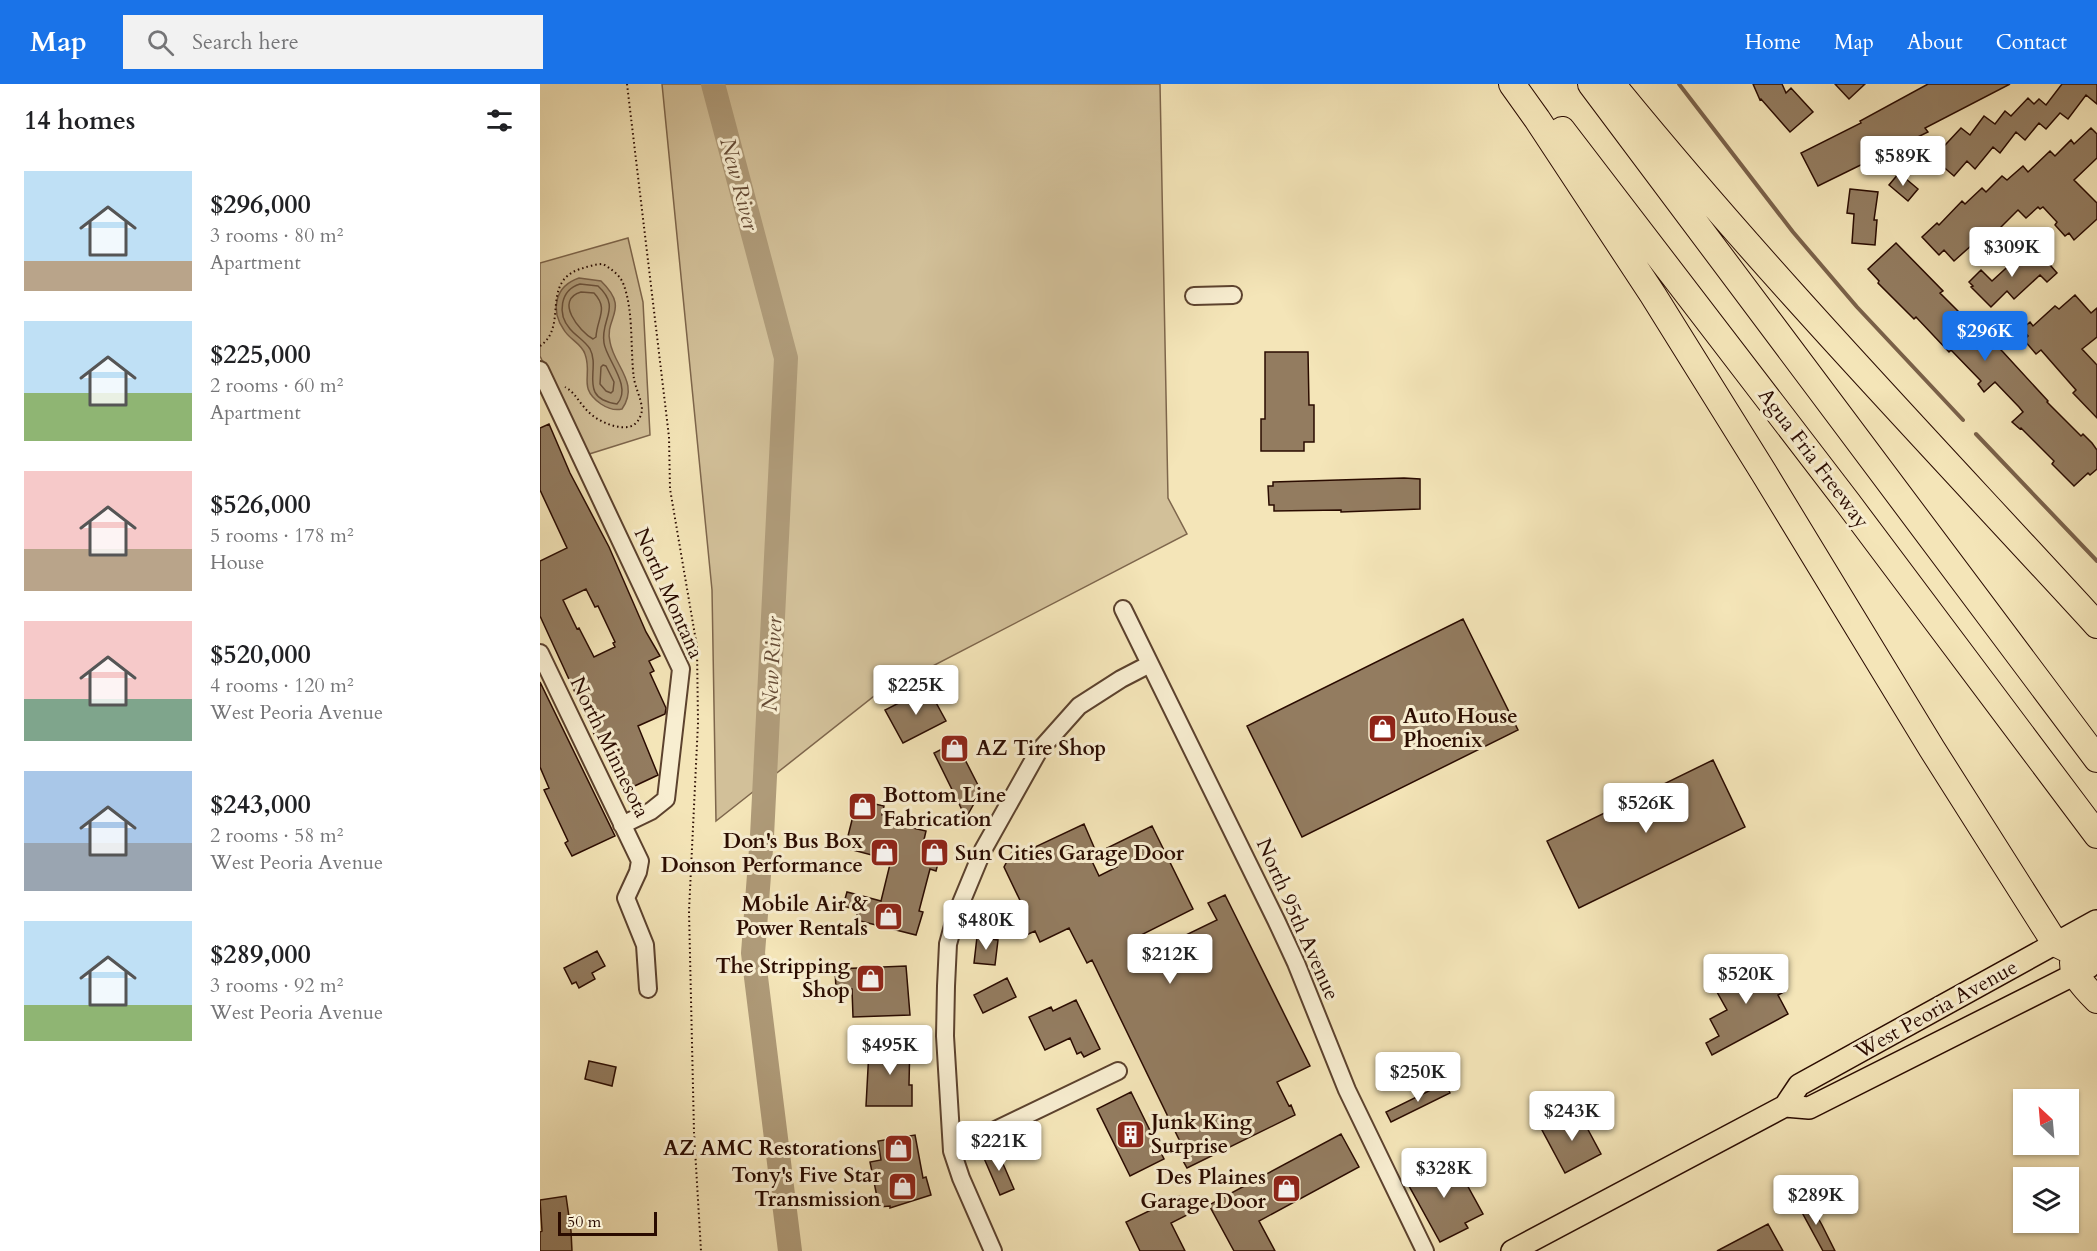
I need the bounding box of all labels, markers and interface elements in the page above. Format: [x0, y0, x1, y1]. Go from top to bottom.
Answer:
search box [123, 15, 543, 69]
text: Map [30, 23, 87, 61]
icon: search [144, 26, 177, 59]
text: Search here [192, 27, 299, 57]
text: Home [1745, 28, 1801, 57]
text: Map [1834, 28, 1874, 57]
text: About [1907, 28, 1963, 57]
text: Contact [1996, 28, 2067, 57]
text: 14 homes [24, 103, 135, 138]
icon: filters [483, 104, 516, 137]
water label: New River [712, 135, 766, 235]
pin: $589K [1861, 136, 1945, 187]
text: $589K [1874, 142, 1932, 169]
text: $296,000 [210, 187, 311, 222]
icon: home [72, 195, 144, 267]
text: 3 rooms · 80 m² [210, 222, 343, 249]
pin: $309K [1970, 227, 2054, 278]
text: $309K [1983, 233, 2041, 260]
text: Apartment [210, 249, 301, 276]
pin: $296K [1943, 311, 2027, 362]
text: $296K [1956, 317, 2014, 344]
text: $225,000 [210, 337, 311, 372]
icon: home [72, 345, 144, 417]
text: 2 rooms · 60 m² [210, 372, 343, 399]
street label: Agua Fria Freeway [1751, 382, 1876, 534]
text: Apartment [210, 399, 301, 426]
text: $526,000 [210, 487, 311, 522]
icon: home [72, 495, 144, 567]
text: 5 rooms · 178 m² [210, 522, 354, 549]
street label: North Montana [627, 523, 710, 663]
text: House [210, 549, 264, 576]
water label: New River [755, 615, 789, 712]
text: $520,000 [210, 637, 311, 672]
icon: home [72, 645, 144, 717]
pin: $225K [874, 665, 958, 716]
text: $225K [887, 671, 945, 698]
text: 4 rooms · 120 m² [210, 672, 354, 699]
street label: North Minnesota [563, 672, 656, 823]
text: West Peoria Avenue [210, 699, 383, 726]
place label: Auto House Phoenix [1403, 702, 1518, 755]
shop icon: Auto House Phoenix [1366, 712, 1398, 744]
shop icon: AZ Tire Shop [939, 732, 971, 764]
place label: AZ Tire Shop [976, 734, 1106, 763]
place label: Bottom Line Fabrication [883, 781, 1006, 834]
pin: $526K [1604, 783, 1688, 834]
text: $243,000 [210, 787, 311, 822]
text: $526K [1617, 789, 1675, 816]
shop icon: Bottom Line Fabrication [846, 791, 878, 823]
icon: home [72, 795, 144, 867]
text: 2 rooms · 58 m² [210, 822, 343, 849]
place label: Don's Bus Box Donson Performance [661, 827, 864, 880]
street label: North 95th Avenue [1249, 834, 1346, 1005]
shop icon: Don's Bus Box Donson Performance [868, 837, 900, 869]
shop icon: Sun Cities Garage Door [918, 837, 950, 869]
place label: Sun Cities Garage Door [955, 839, 1185, 868]
text: West Peoria Avenue [210, 849, 383, 876]
place label: Mobile Air & Power Rentals [736, 890, 869, 943]
shop icon: Mobile Air & Power Rentals [873, 900, 905, 932]
pin: $480K [944, 900, 1028, 951]
text: $480K [957, 906, 1015, 933]
pin: $212K [1128, 934, 1212, 985]
text: $289,000 [210, 937, 311, 972]
text: $212K [1141, 940, 1199, 967]
icon: home [72, 945, 144, 1017]
place label: The Stripping Shop [716, 952, 850, 1005]
street label: West Peoria Avenue [1849, 953, 2023, 1067]
pin: $520K [1704, 954, 1788, 1005]
text: $520K [1717, 960, 1775, 987]
shop icon: The Stripping Shop [855, 962, 887, 994]
text: 3 rooms · 92 m² [210, 972, 343, 999]
text: West Peoria Avenue [210, 999, 383, 1026]
pin: $495K [848, 1025, 932, 1076]
text: $495K [861, 1031, 919, 1058]
pin: $250K [1376, 1052, 1460, 1103]
text: $250K [1389, 1058, 1447, 1085]
north arrow [2013, 1089, 2079, 1155]
map controls [2013, 1089, 2079, 1233]
pin: $243K [1530, 1091, 1614, 1142]
text: $243K [1543, 1097, 1601, 1124]
place label: Junk King Surprise [1148, 1108, 1253, 1161]
building icon: Junk King Surprise [1114, 1118, 1146, 1150]
pin: $221K [957, 1121, 1041, 1172]
text: $221K [970, 1127, 1028, 1154]
shop icon: AZ AMC Restorations [882, 1132, 914, 1164]
place label: AZ AMC Restorations [663, 1134, 877, 1163]
pin: $328K [1402, 1148, 1486, 1199]
text: $328K [1415, 1154, 1473, 1181]
place label: Tony's Five Star Transmission [732, 1161, 882, 1214]
place label: Des Plaines Garage Door [1140, 1163, 1267, 1216]
button: layers [2013, 1167, 2079, 1233]
shop icon: Tony's Five Star Transmission [886, 1171, 918, 1203]
shop icon: Des Plaines Garage Door [1271, 1173, 1303, 1205]
pin: $289K [1774, 1175, 1858, 1226]
text: $289K [1787, 1181, 1845, 1208]
scale bar [558, 1209, 657, 1236]
text: 50 m [567, 1211, 601, 1233]

